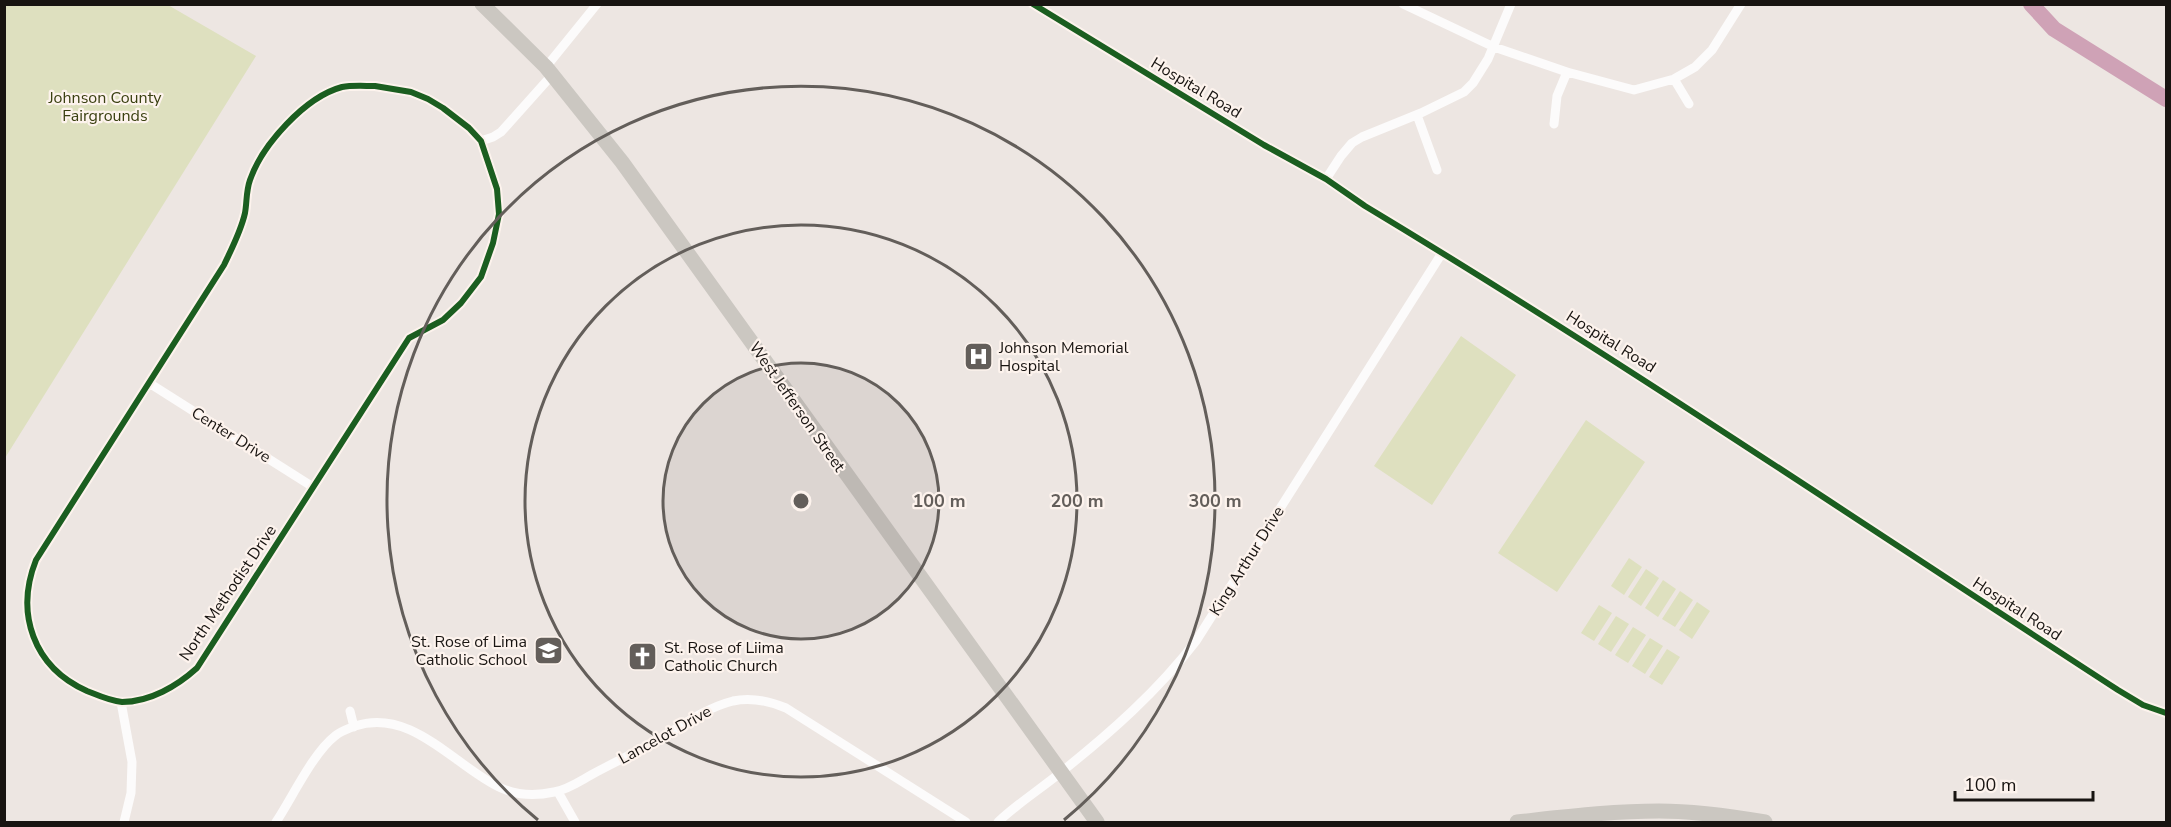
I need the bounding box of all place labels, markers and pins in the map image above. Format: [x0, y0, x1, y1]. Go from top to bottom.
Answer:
place label: Johnson Memorial Hospital [998, 337, 1129, 377]
hospital icon: Johnson Memorial Hospital [962, 341, 994, 373]
centre of rings [791, 491, 811, 511]
place label: St. Rose of Lima Catholic School [411, 631, 527, 671]
school or university icon: St. Rose of Lima Catholic School [532, 635, 564, 667]
place label: St. Rose of Liima Catholic Church [664, 637, 784, 677]
church icon: St. Rose of Liima Catholic Church [627, 641, 659, 673]

